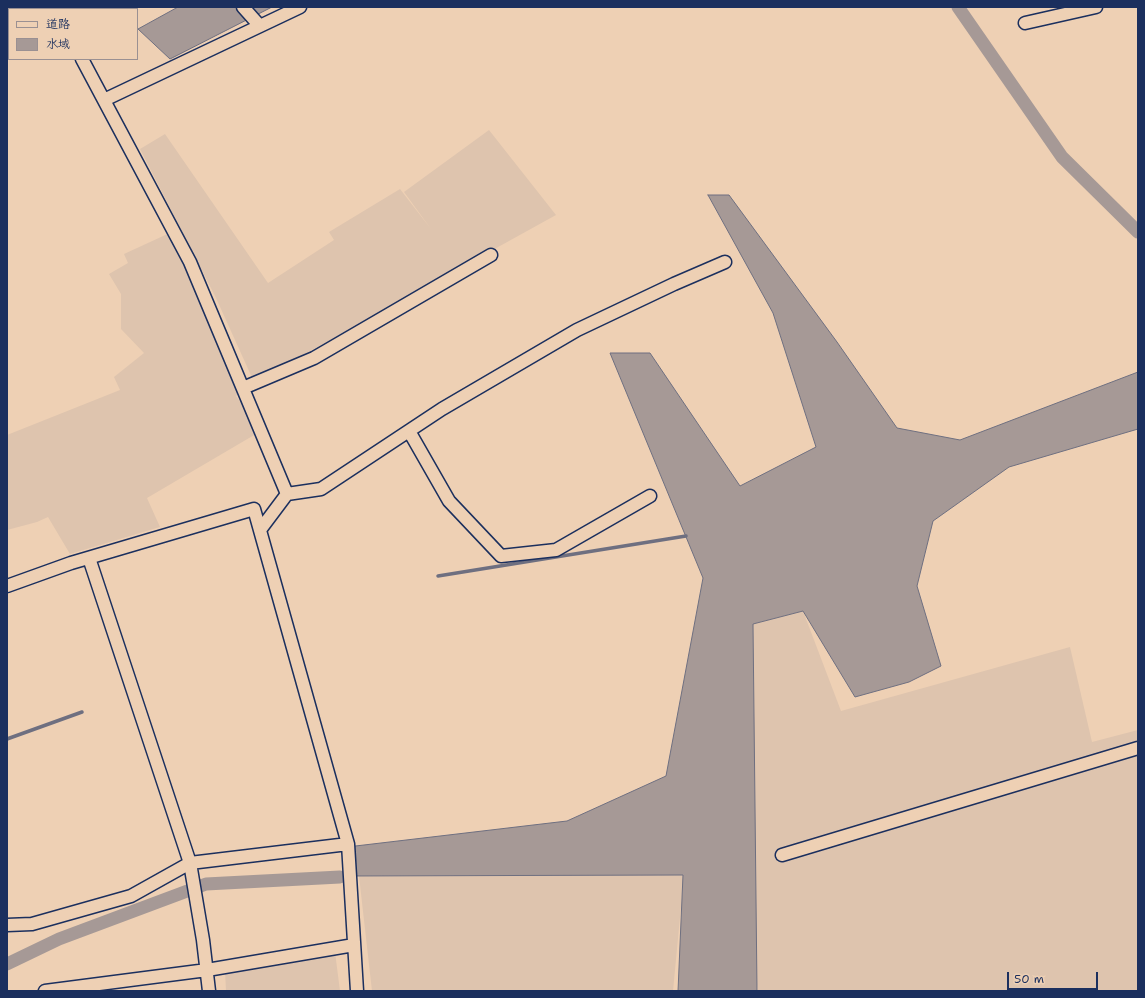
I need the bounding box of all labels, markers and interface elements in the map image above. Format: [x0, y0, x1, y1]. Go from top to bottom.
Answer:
legend [8, 8, 138, 60]
text: 道路 [46, 16, 70, 32]
text: 水域 [46, 36, 70, 52]
scale bar [1009, 964, 1100, 990]
text: 50 m [1014, 971, 1044, 987]

